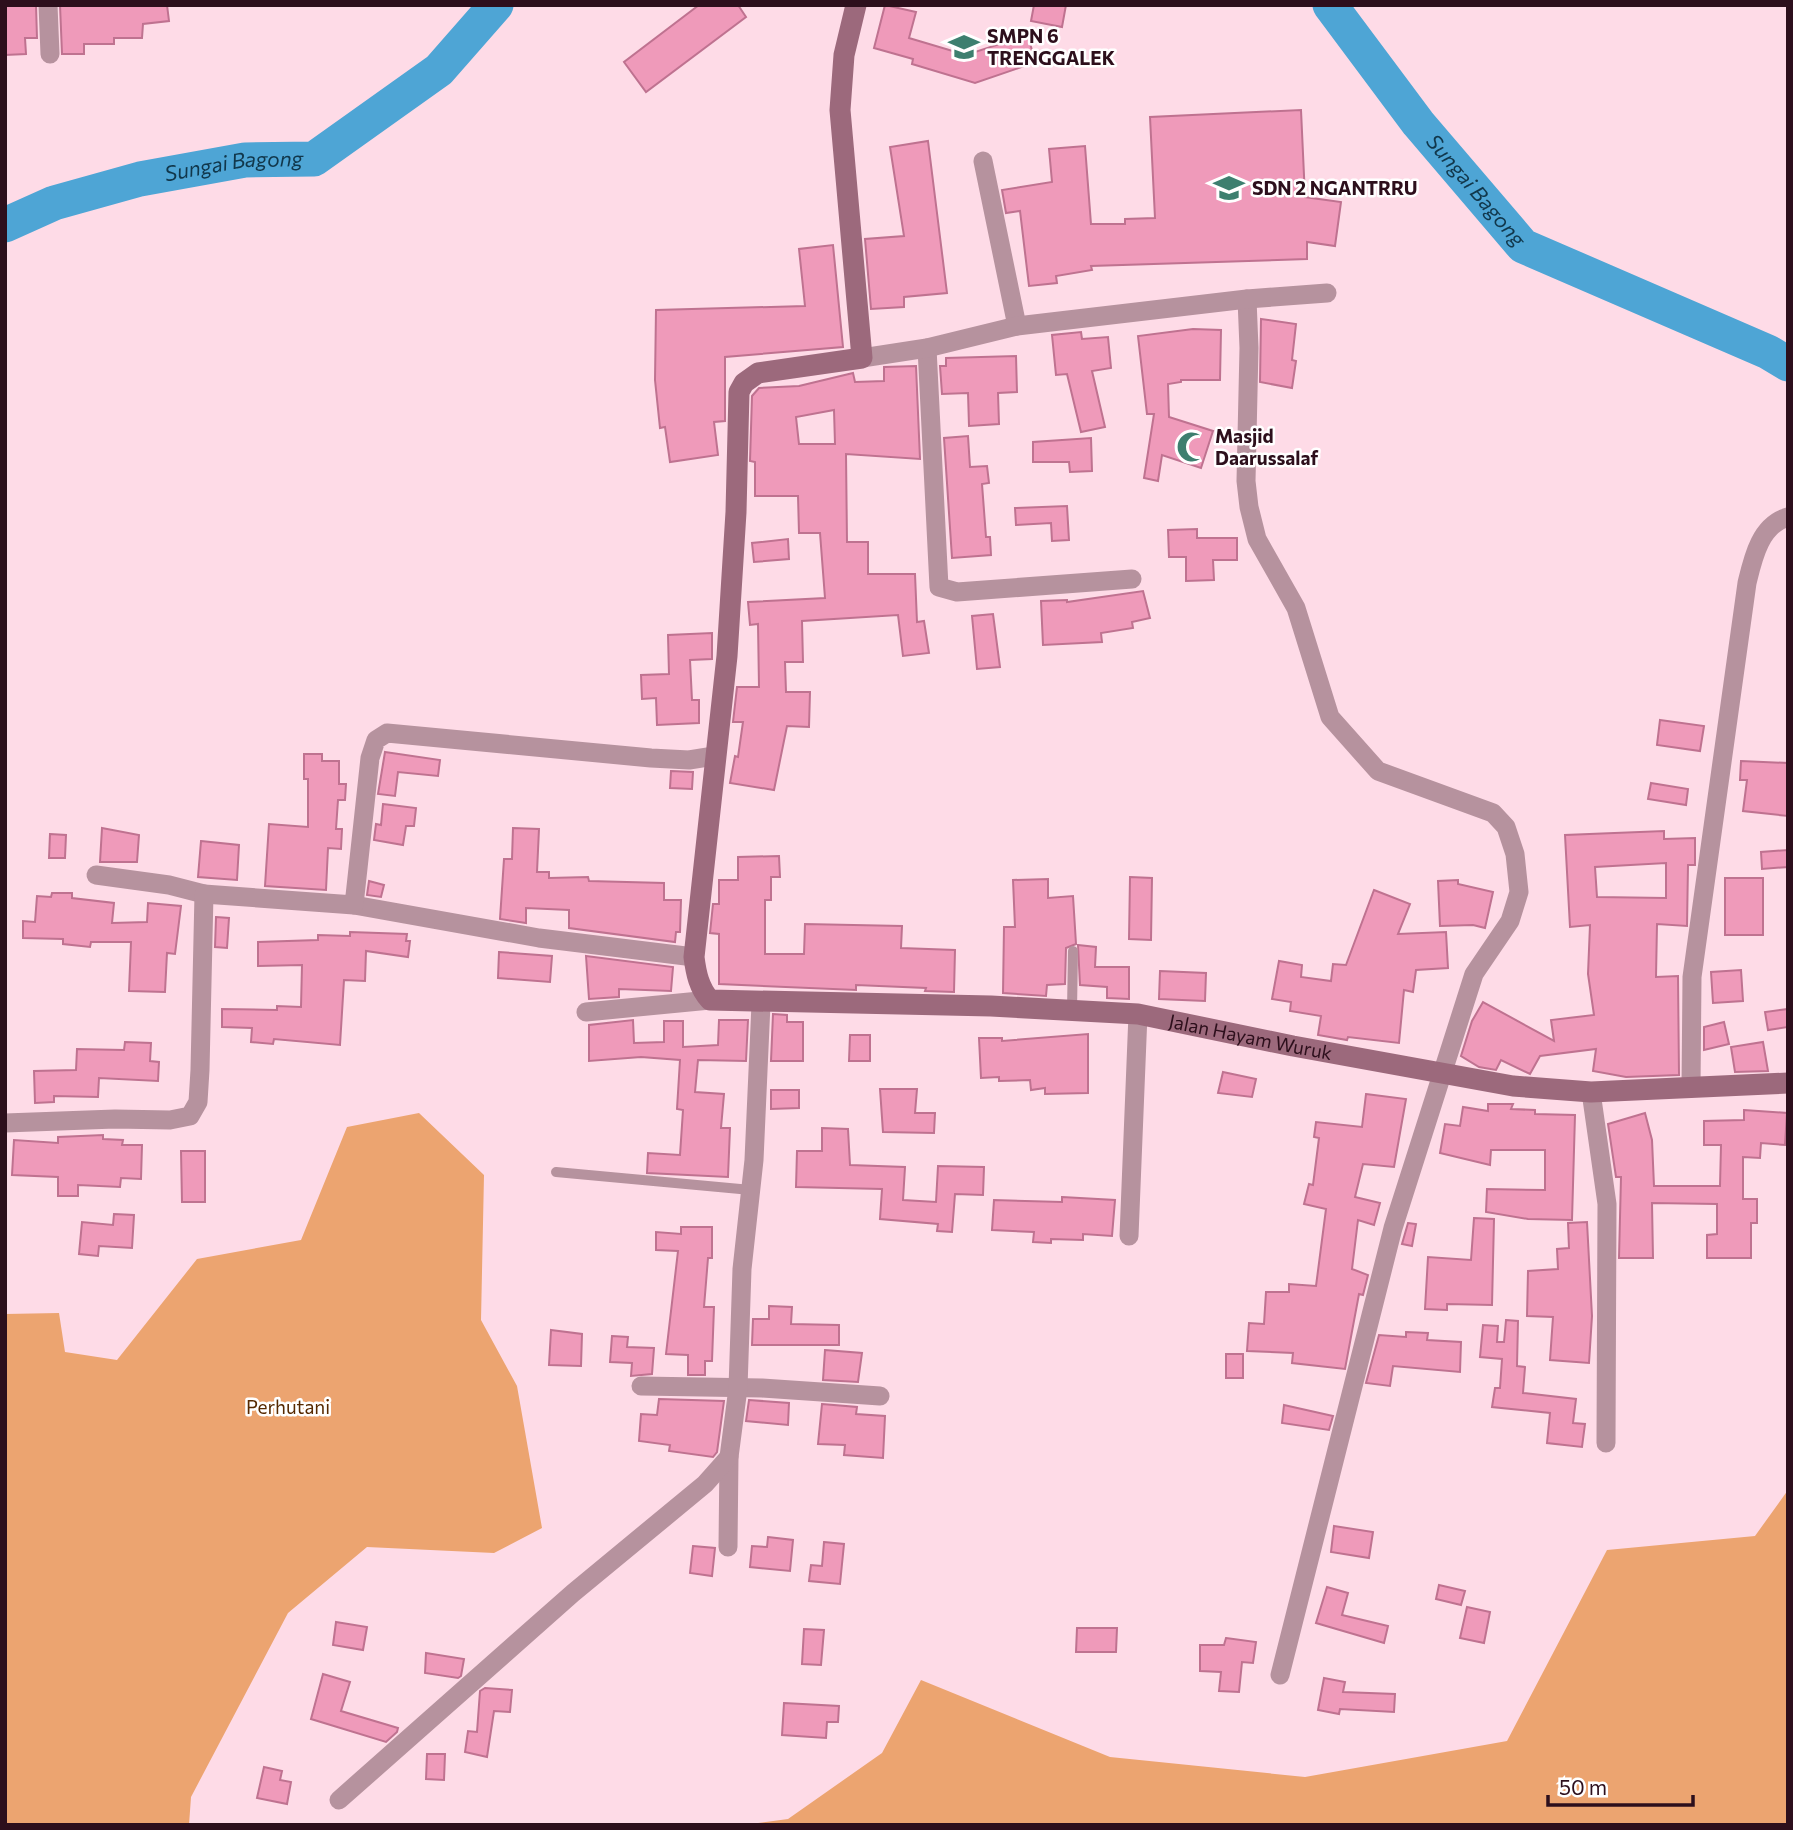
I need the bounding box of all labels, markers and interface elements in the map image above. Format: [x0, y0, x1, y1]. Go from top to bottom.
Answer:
place label: SMPN 6 TRENGGALEK [987, 24, 1115, 69]
school or university icon: SMPN 6 TRENGGALEK [947, 30, 981, 64]
water label: Sungai Bagong [1422, 128, 1533, 252]
water label: Sungai Bagong [162, 145, 305, 185]
school or university icon: SDN 2 NGANTRRU [1212, 171, 1246, 205]
place label: SDN 2 NGANTRRU [1252, 176, 1418, 199]
place label: Masjid Daarussalaf [1215, 424, 1318, 469]
mosque icon: Masjid Daarussalaf [1175, 430, 1209, 464]
street label: Jalan Hayam Wuruk [1167, 1009, 1334, 1064]
park label: Perhutani [246, 1395, 330, 1418]
scale bar [1548, 1764, 1693, 1808]
text: 50 m [1559, 1774, 1607, 1799]

